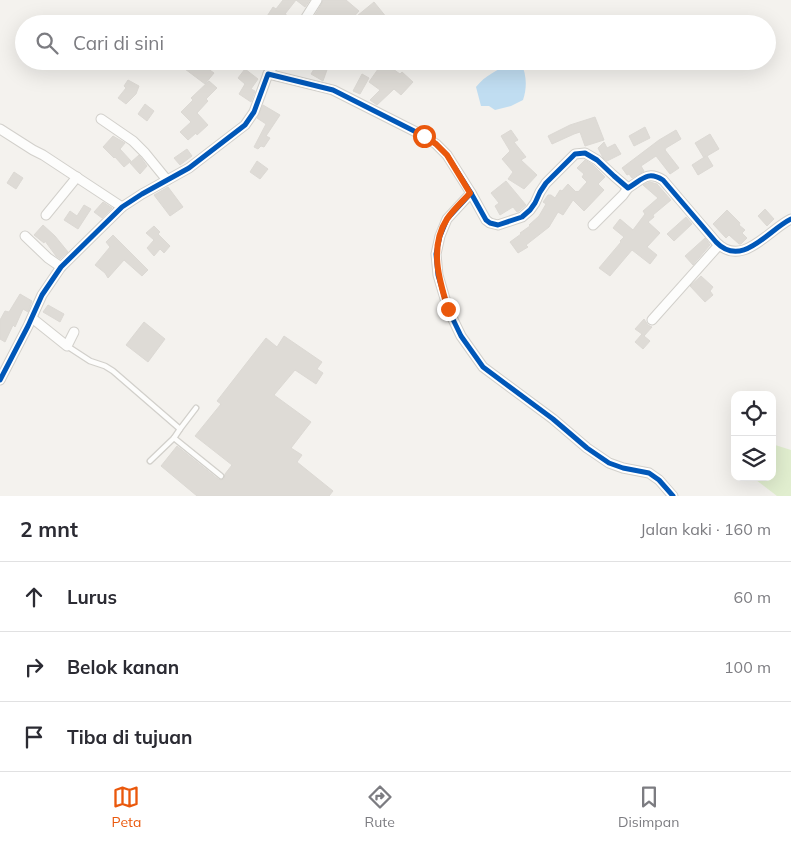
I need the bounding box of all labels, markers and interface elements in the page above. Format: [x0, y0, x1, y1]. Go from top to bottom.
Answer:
search box [15, 15, 776, 70]
icon: search [33, 29, 61, 57]
text: Cari di sini [73, 31, 164, 55]
route start [413, 125, 436, 148]
route end [437, 298, 460, 321]
map controls [731, 391, 776, 481]
button: locate [731, 391, 776, 436]
button: layers [731, 436, 776, 481]
text: 2 mnt [20, 516, 78, 542]
text: Jalan kaki · 160 m [640, 519, 771, 539]
icon: ahead [20, 583, 48, 611]
text: Lurus [67, 585, 117, 609]
text: 60 m [734, 587, 771, 607]
icon: right [20, 653, 48, 681]
text: Belok kanan [67, 655, 179, 679]
text: 100 m [724, 657, 771, 677]
icon: arrive [20, 723, 48, 751]
text: Tiba di tujuan [67, 725, 192, 749]
tab: Peta [112, 783, 141, 831]
tab: Rute [365, 783, 395, 831]
tab: Disimpan [618, 783, 679, 831]

